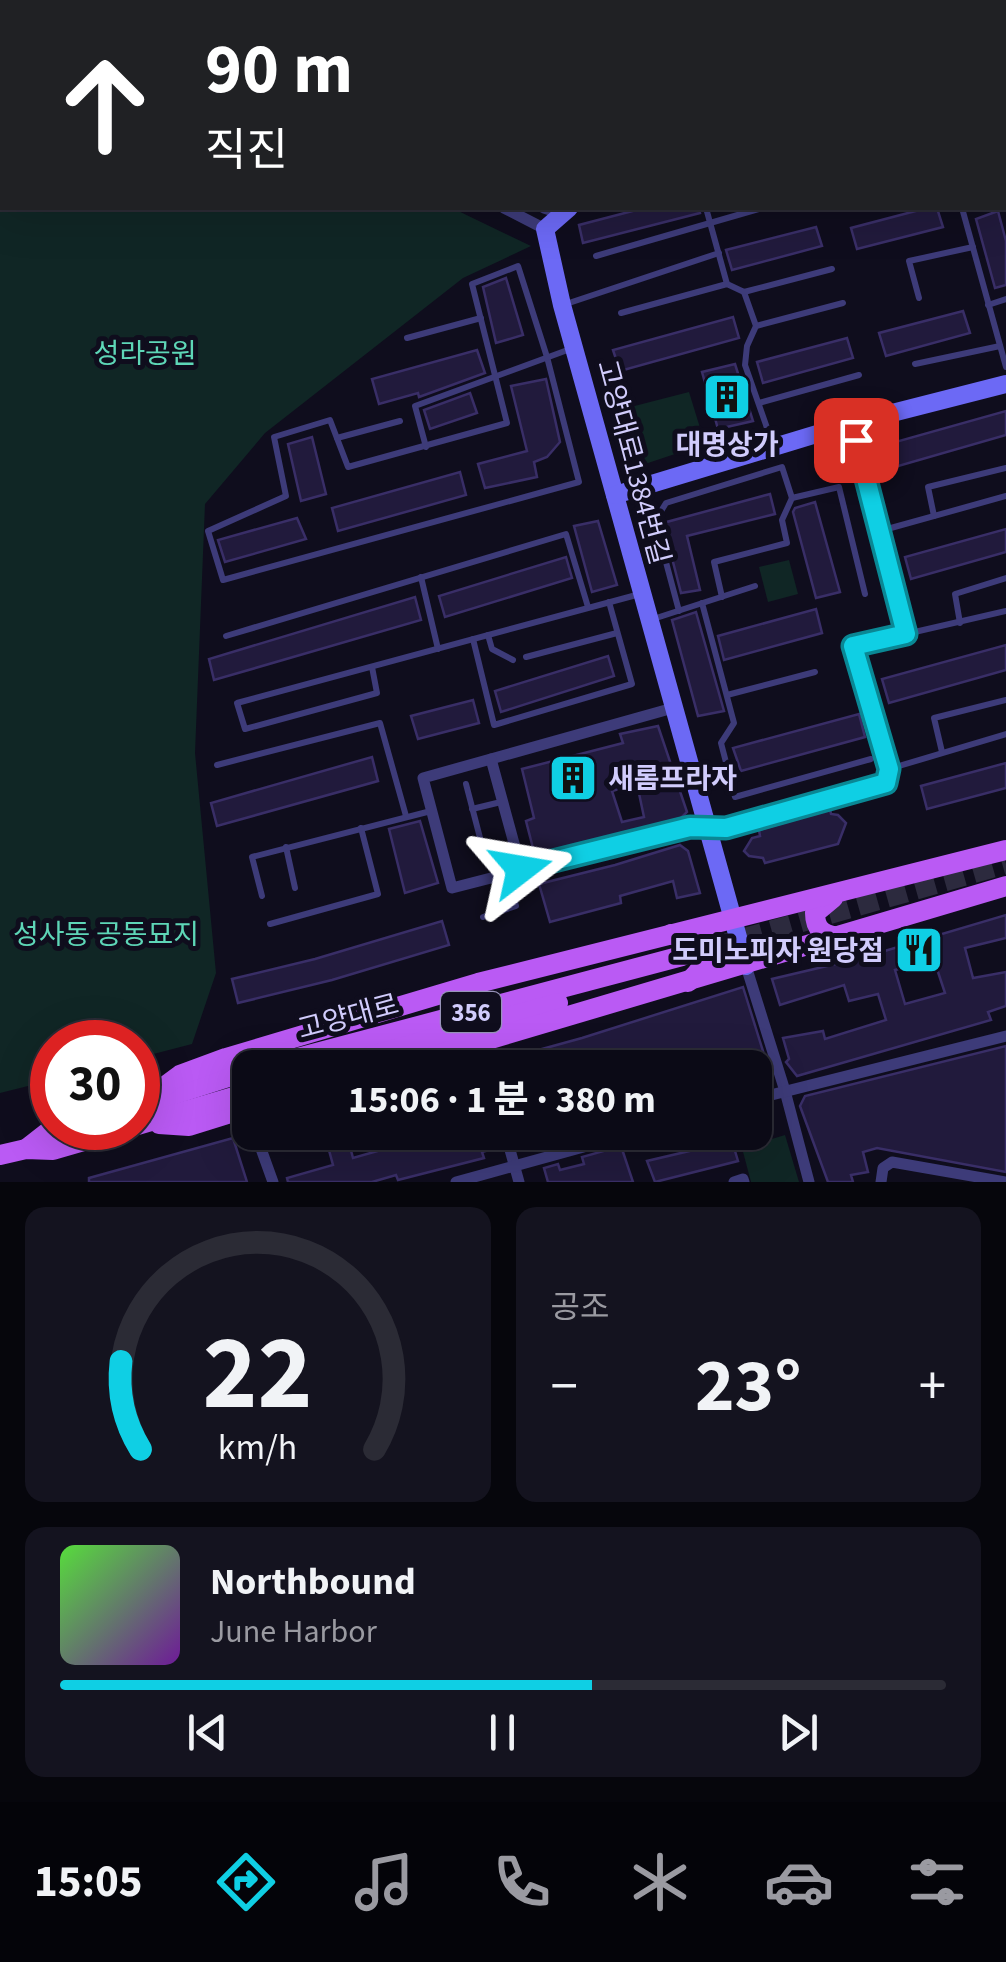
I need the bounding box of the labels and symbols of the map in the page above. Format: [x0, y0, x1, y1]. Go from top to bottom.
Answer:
park label: 성라공원 [93, 334, 197, 374]
street label: 고양대로1384번길 [587, 356, 680, 569]
building icon: 대명상가 [701, 371, 753, 423]
pin [814, 398, 899, 483]
place label: 대명상가 [675, 425, 779, 465]
building icon: 새롬프라자 [547, 752, 599, 804]
place label: 새롬프라자 [608, 759, 737, 799]
position arrow [469, 817, 573, 921]
park label: 성사동 공동묘지 [13, 915, 199, 955]
restaurant icon: 도미노피자 원당점 [893, 924, 945, 976]
place label: 도미노피자 원당점 [672, 931, 884, 971]
street label: 고양대로 [293, 984, 403, 1050]
road number: 356 [441, 992, 501, 1032]
speed limit sign: 30 [30, 1020, 160, 1150]

